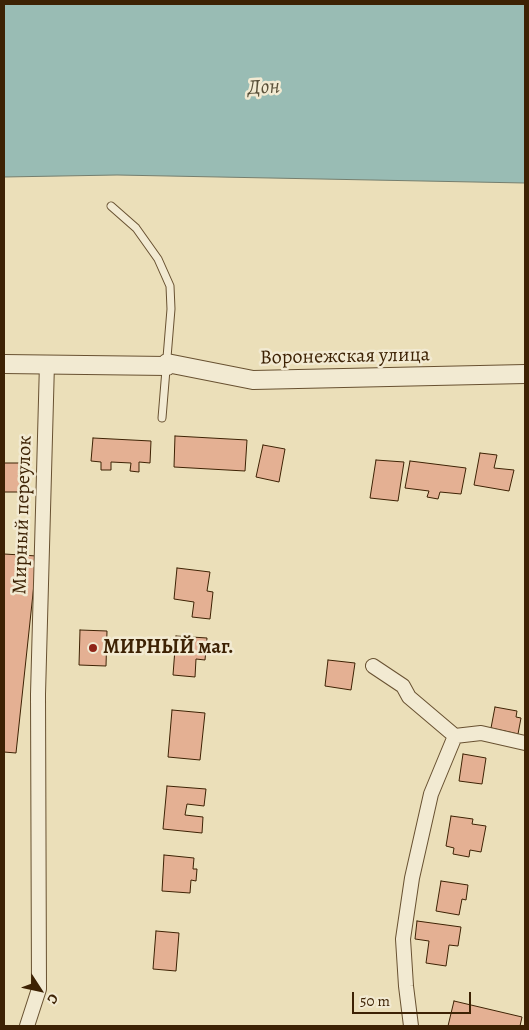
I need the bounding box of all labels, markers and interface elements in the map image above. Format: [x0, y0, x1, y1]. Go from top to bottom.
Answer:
water label: Дон [247, 75, 281, 101]
street label: Воронежская улица [260, 344, 430, 370]
street label: Мирный переулок [8, 435, 38, 595]
place label: МИРНЫЙ маг. [103, 636, 234, 660]
marker: МИРНЫЙ маг. [87, 642, 99, 654]
north arrow [15, 965, 65, 1015]
scale bar [354, 982, 473, 1014]
text: С [42, 990, 63, 1008]
text: 50 m [360, 991, 390, 1011]

